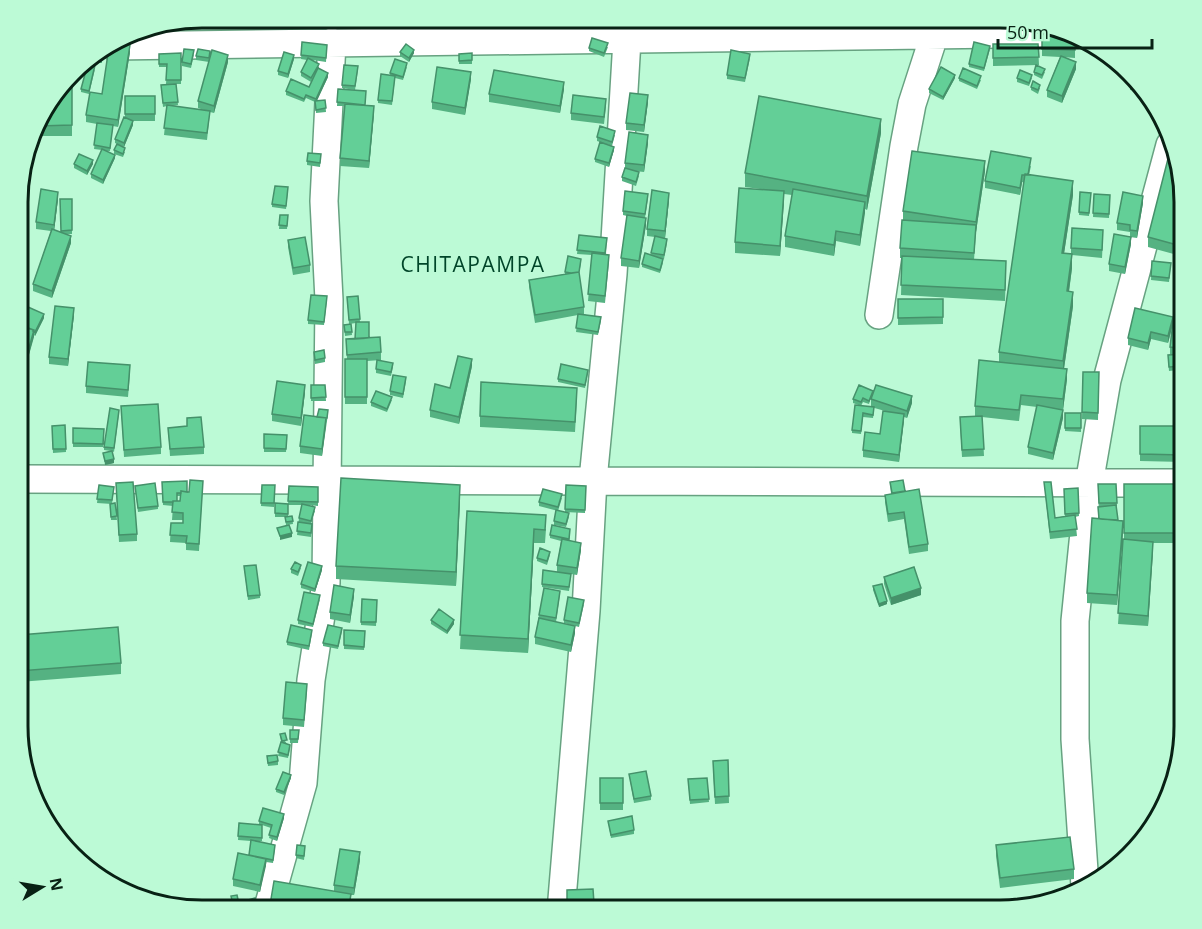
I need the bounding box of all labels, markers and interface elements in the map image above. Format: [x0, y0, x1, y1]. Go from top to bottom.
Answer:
scale bar [998, 12, 1152, 50]
text: 50 m [1007, 20, 1049, 44]
district label: CHITAPAMPA [400, 250, 546, 278]
north arrow [12, 857, 72, 917]
text: N [45, 876, 69, 893]

